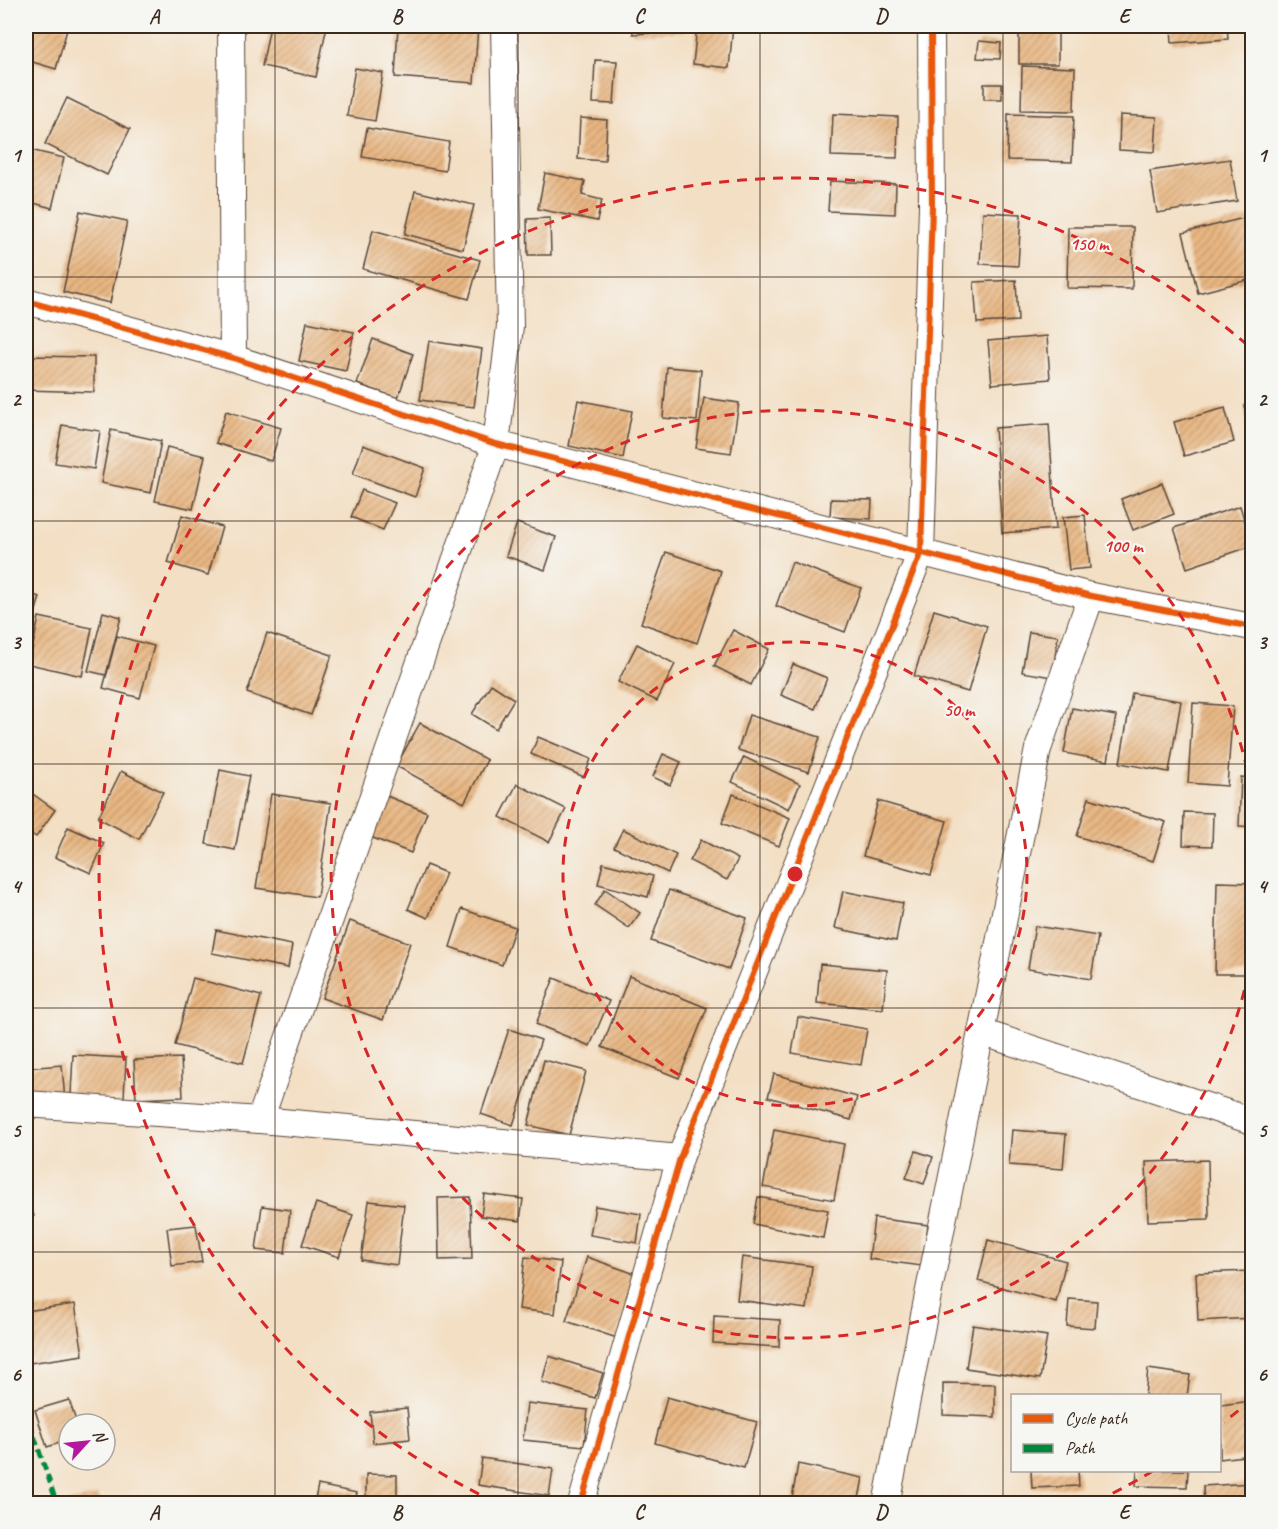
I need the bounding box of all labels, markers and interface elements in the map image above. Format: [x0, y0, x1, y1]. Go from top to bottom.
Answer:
text: A [149, 4, 161, 29]
text: B [392, 4, 404, 29]
text: C [634, 4, 646, 29]
text: D [875, 4, 889, 29]
text: E [1119, 4, 1133, 29]
text: 1 [12, 143, 23, 168]
text: 1 [1258, 143, 1269, 168]
text: 150 m [1070, 233, 1110, 255]
text: 2 [12, 387, 23, 412]
text: 2 [1258, 387, 1269, 412]
text: 100 m [1104, 535, 1144, 557]
text: 3 [12, 630, 23, 655]
text: 3 [1258, 630, 1269, 655]
text: 50 m [944, 699, 976, 721]
centre of rings [785, 864, 805, 884]
text: 4 [12, 874, 24, 899]
text: 4 [1258, 874, 1270, 899]
text: 5 [12, 1118, 23, 1143]
text: 5 [1258, 1118, 1269, 1143]
text: 6 [11, 1362, 22, 1387]
text: 6 [1257, 1362, 1268, 1387]
legend [1011, 1394, 1221, 1472]
text: Cycle path [1065, 1407, 1128, 1429]
north arrow [57, 1412, 117, 1472]
text: N [88, 1427, 112, 1447]
text: Path [1065, 1437, 1095, 1459]
text: A [149, 1500, 161, 1525]
text: B [392, 1500, 404, 1525]
text: C [634, 1500, 646, 1525]
text: D [875, 1500, 889, 1525]
text: E [1119, 1500, 1133, 1525]

